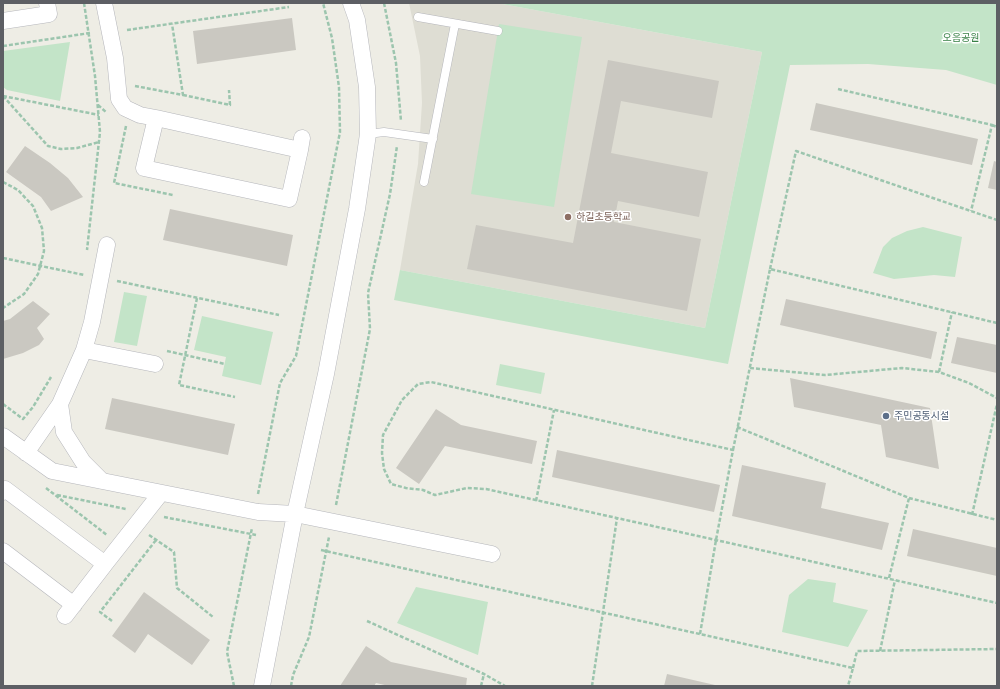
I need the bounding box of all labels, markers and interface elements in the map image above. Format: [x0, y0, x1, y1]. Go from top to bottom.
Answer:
park label: 오음공원 [943, 32, 979, 44]
place label: 하길초등학교 [576, 211, 631, 223]
marker: 하길초등학교 [563, 212, 573, 222]
place label: 주민공동시설 [894, 410, 949, 422]
marker: 주민공동시설 [881, 411, 891, 421]

